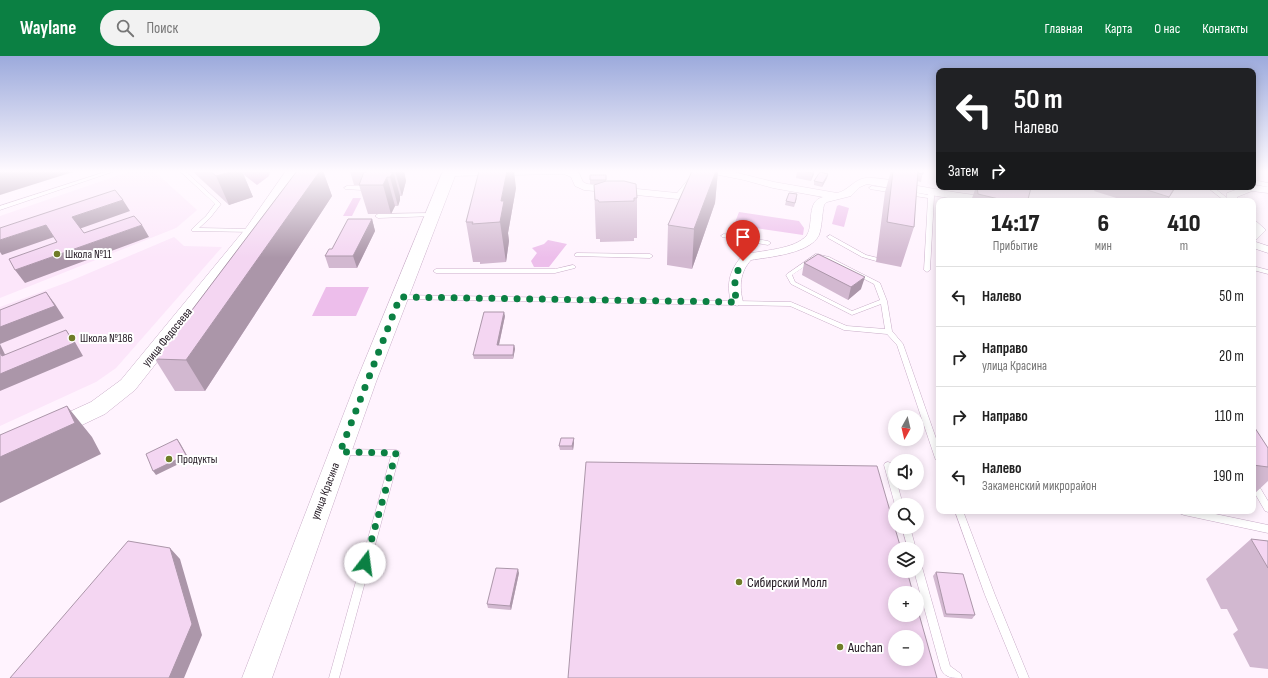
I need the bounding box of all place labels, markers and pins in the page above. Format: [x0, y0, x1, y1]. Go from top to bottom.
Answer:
pin [726, 220, 760, 261]
place label: Школа №11 [65, 247, 112, 262]
marker: Школа №11 [52, 249, 62, 259]
place label: Школа №186 [80, 331, 133, 346]
marker: Школа №186 [67, 333, 77, 343]
place label: Продукты [177, 452, 218, 467]
marker: Продукты [164, 454, 174, 464]
place label: Сибирский Молл [747, 574, 827, 591]
marker: Сибирский Молл [734, 577, 744, 587]
place label: Auchan [847, 639, 883, 656]
marker: Auchan [835, 642, 845, 652]

